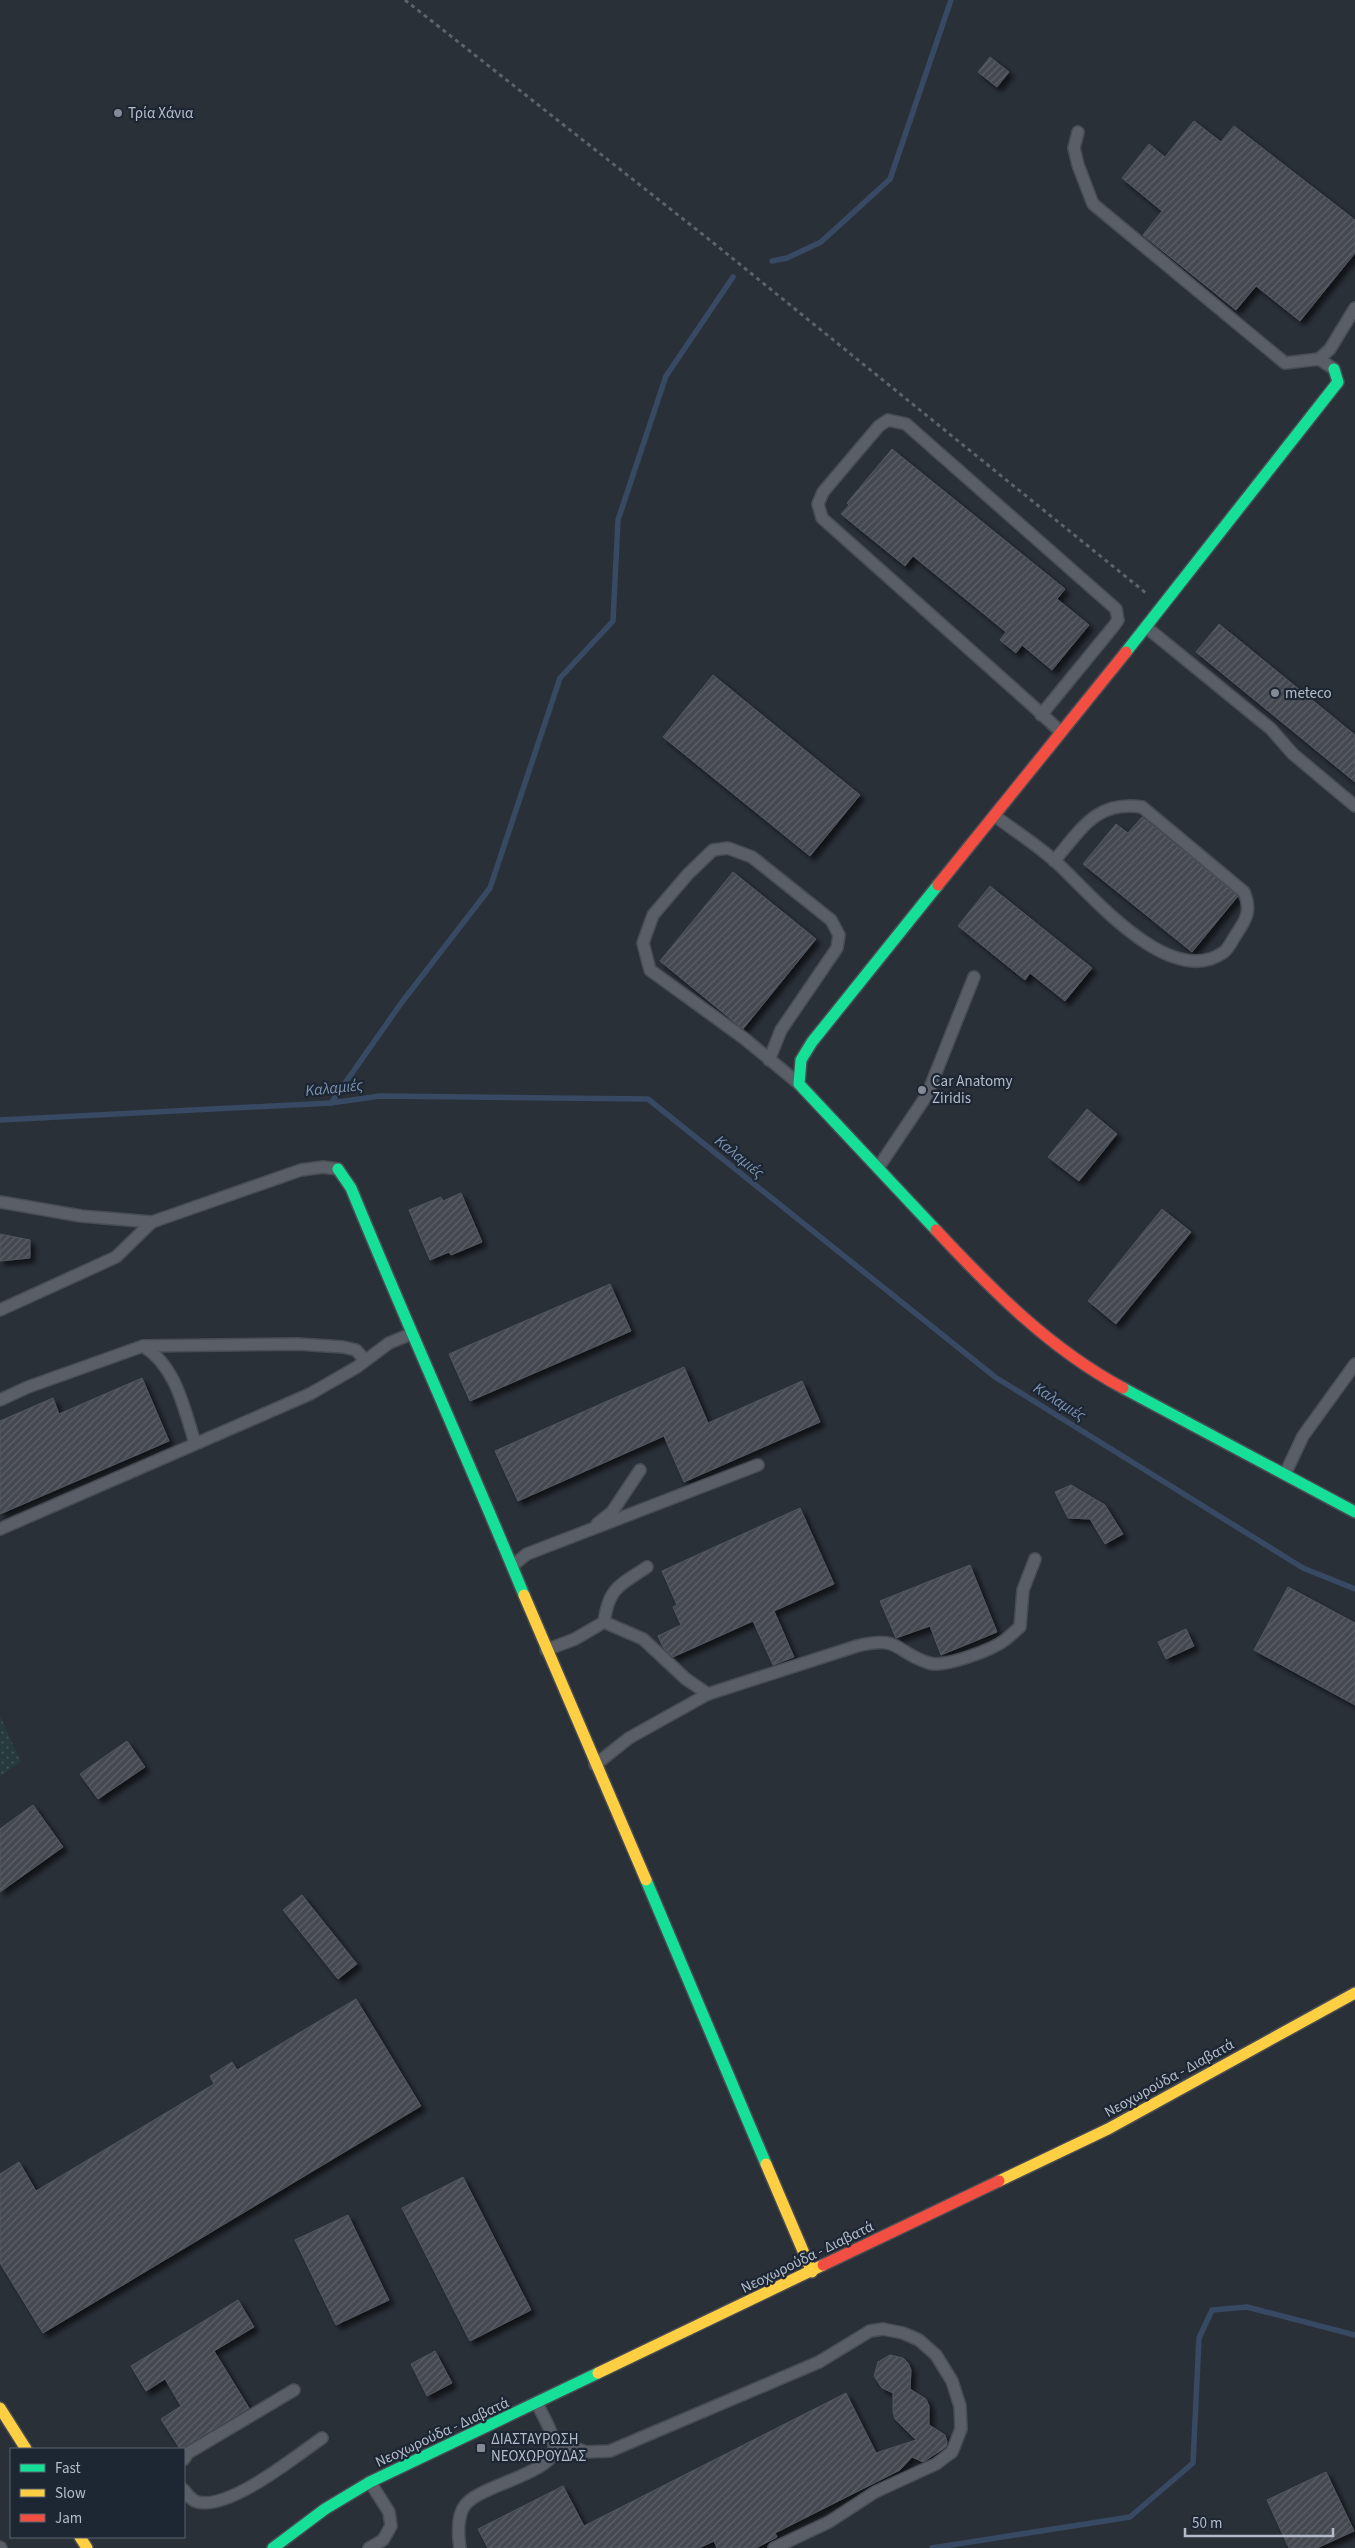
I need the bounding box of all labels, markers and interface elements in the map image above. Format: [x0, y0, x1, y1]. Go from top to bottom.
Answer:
place label: Τρία Χάνια [128, 103, 194, 124]
marker: Τρία Χάνια [112, 107, 124, 119]
place label: meteco [1285, 683, 1332, 704]
marker: meteco [1269, 687, 1281, 699]
place label: Car Anatomy Ziridis [932, 1071, 1012, 1109]
water label: Καλαμιές [304, 1074, 364, 1102]
marker: Car Anatomy Ziridis [916, 1084, 928, 1096]
water label: Καλαμιές [710, 1130, 769, 1184]
water label: Καλαμιές [1029, 1377, 1090, 1427]
street label: Νεοχωρούδα - Διαβατά [1101, 2034, 1238, 2123]
street label: Νεοχωρούδα - Διαβατά [737, 2216, 878, 2299]
street label: Νεοχωρούδα - Διαβατά [372, 2392, 513, 2473]
place label: ΔΙΑΣΤΑΥΡΩΣΗ ΝΕΟΧΩΡΟΥΔΑΣ [491, 2429, 586, 2467]
marker: ΔΙΑΣΤΑΥΡΩΣΗ ΝΕΟΧΩΡΟΥΔΑΣ [475, 2442, 487, 2454]
legend [10, 2448, 185, 2538]
text: Fast [55, 2458, 81, 2479]
text: Slow [55, 2483, 86, 2504]
scale bar [1185, 2506, 1332, 2538]
text: Jam [55, 2508, 82, 2529]
text: 50 m [1192, 2513, 1222, 2534]

